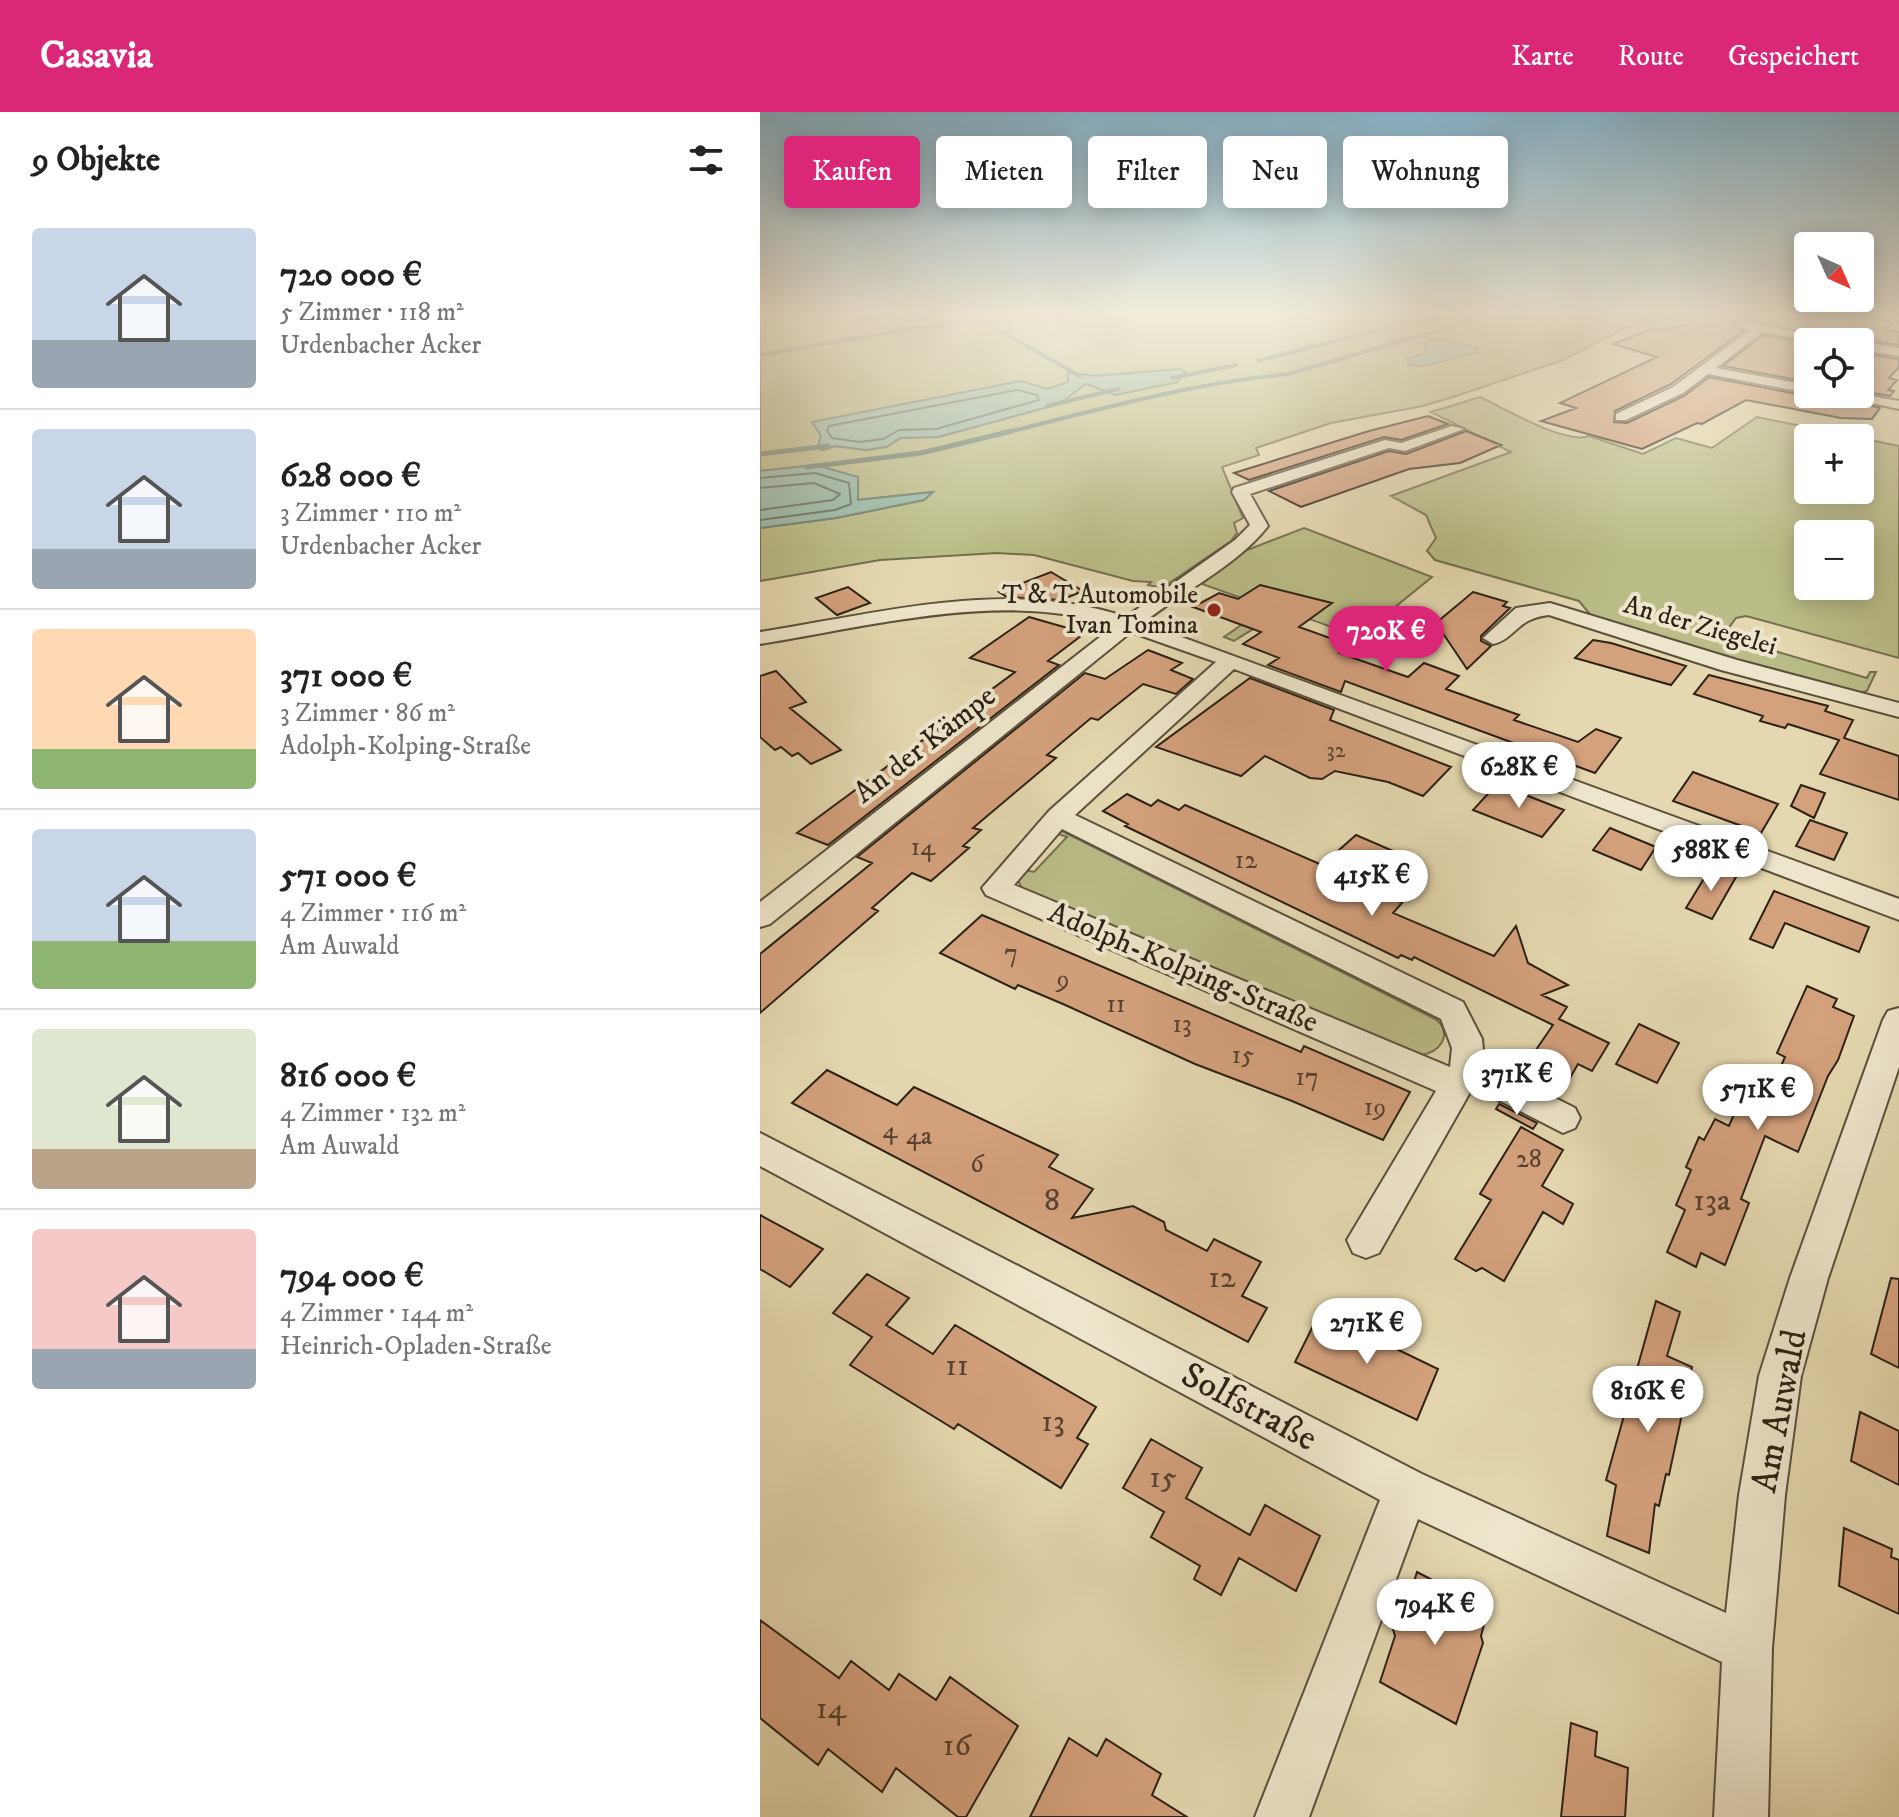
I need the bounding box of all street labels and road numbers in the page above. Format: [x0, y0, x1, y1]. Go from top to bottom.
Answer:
street label: An der Ziegelei [1620, 588, 1780, 664]
street label: An der Kämpe [847, 678, 1003, 812]
street label: Adolph-Kolping-Straße [1042, 894, 1324, 1042]
street label: Am Auwald [1742, 1326, 1818, 1496]
street label: Solfstraße [1173, 1353, 1325, 1461]

